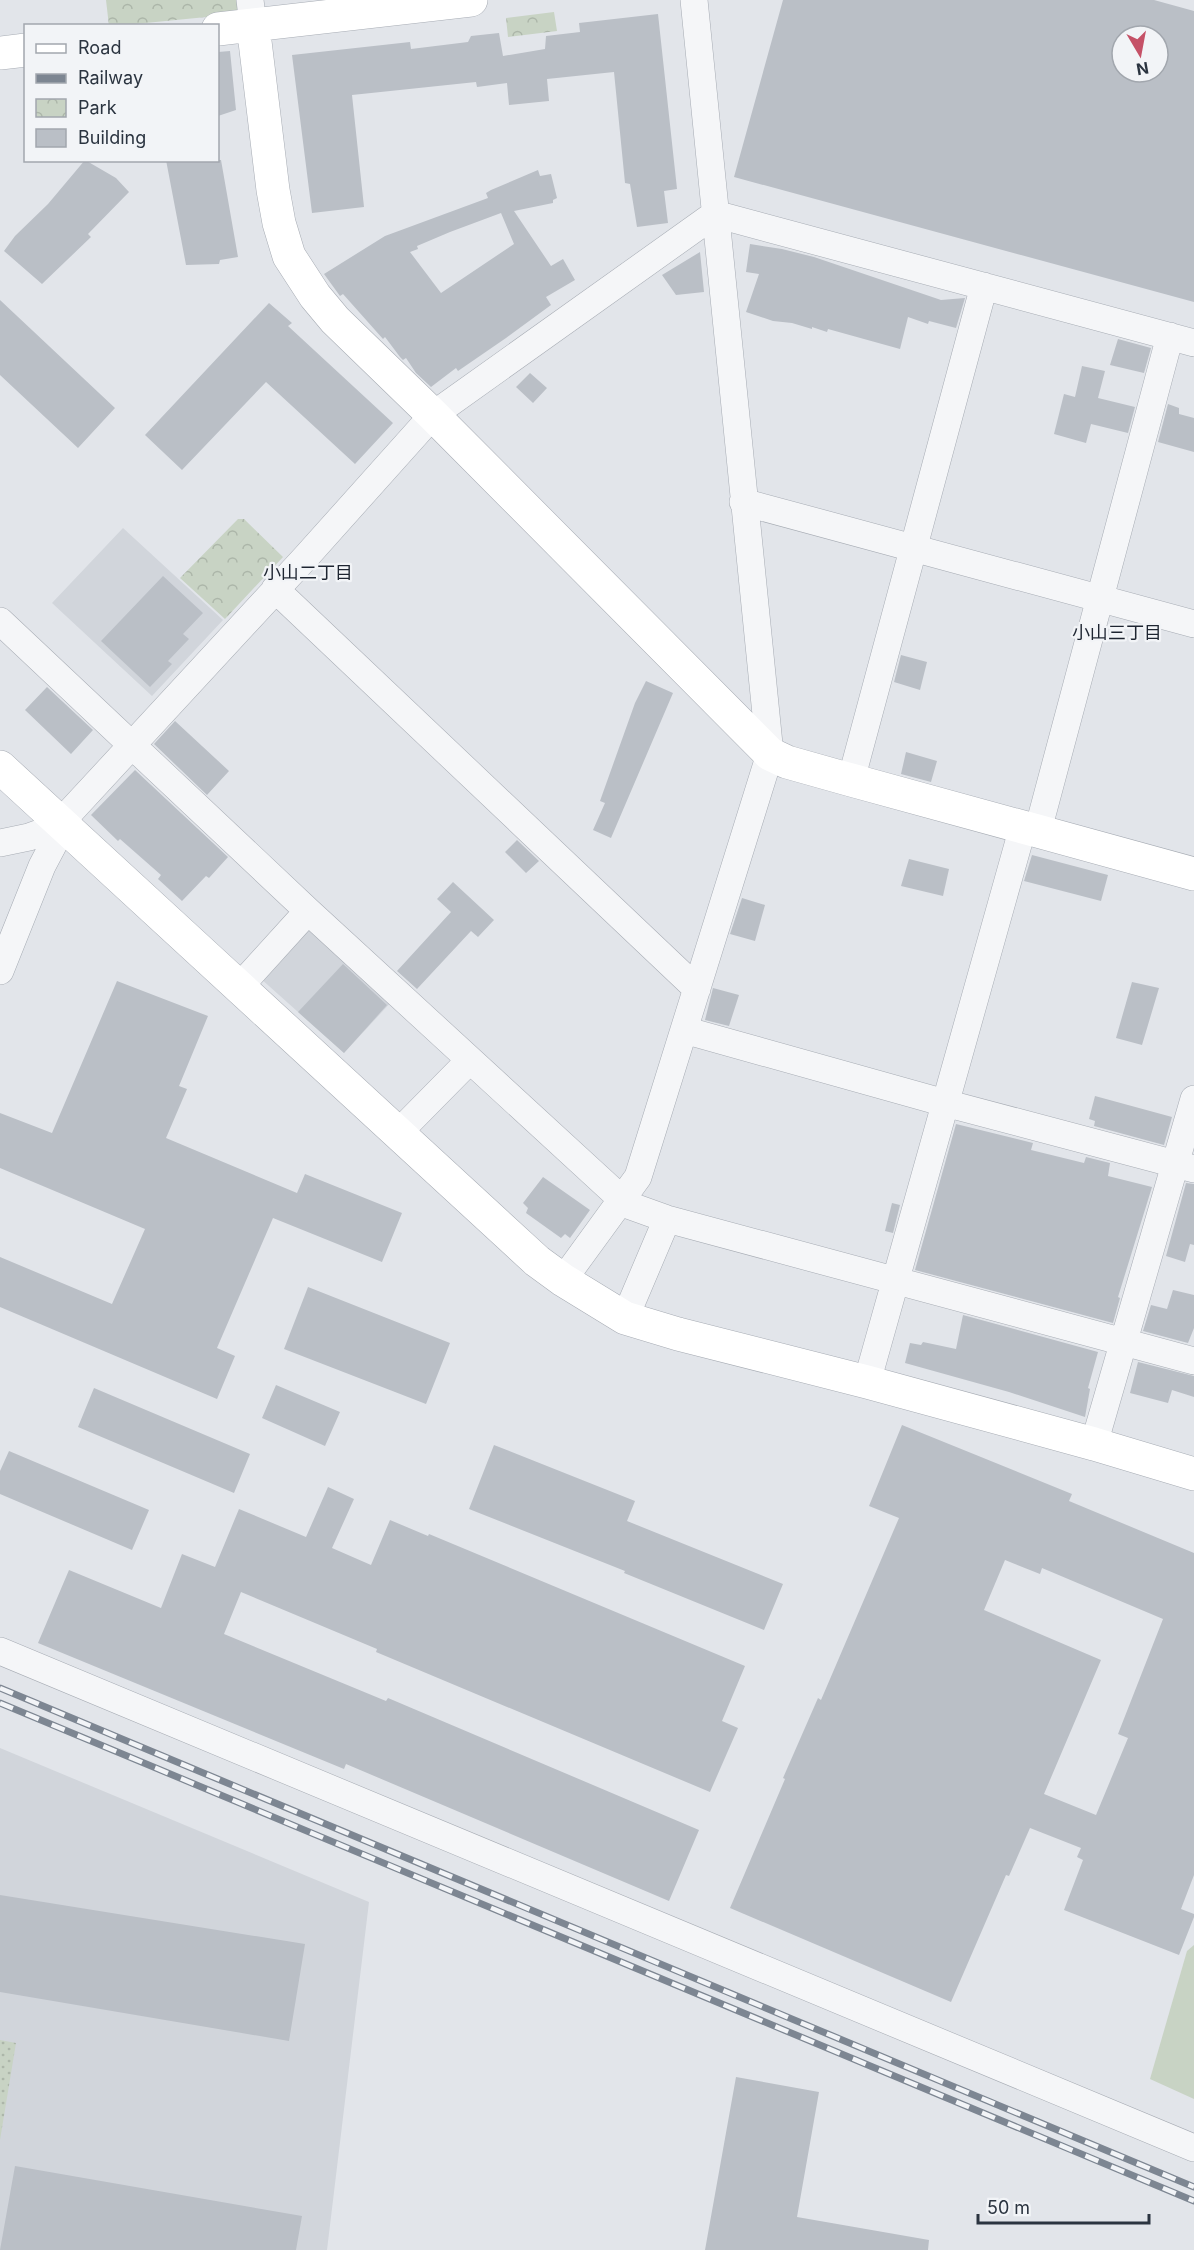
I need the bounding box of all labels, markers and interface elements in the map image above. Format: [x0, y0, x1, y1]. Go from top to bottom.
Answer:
legend [24, 24, 219, 162]
north arrow [1110, 24, 1170, 84]
text: Road [78, 37, 121, 58]
text: N [1135, 58, 1150, 80]
text: Railway [78, 67, 143, 88]
text: Park [78, 97, 117, 118]
text: Building [78, 127, 146, 148]
district label: 小山二丁目 [263, 562, 353, 583]
district label: 小山三丁目 [1072, 622, 1162, 643]
scale bar [978, 2187, 1149, 2225]
text: 50 m [987, 2197, 1030, 2218]

